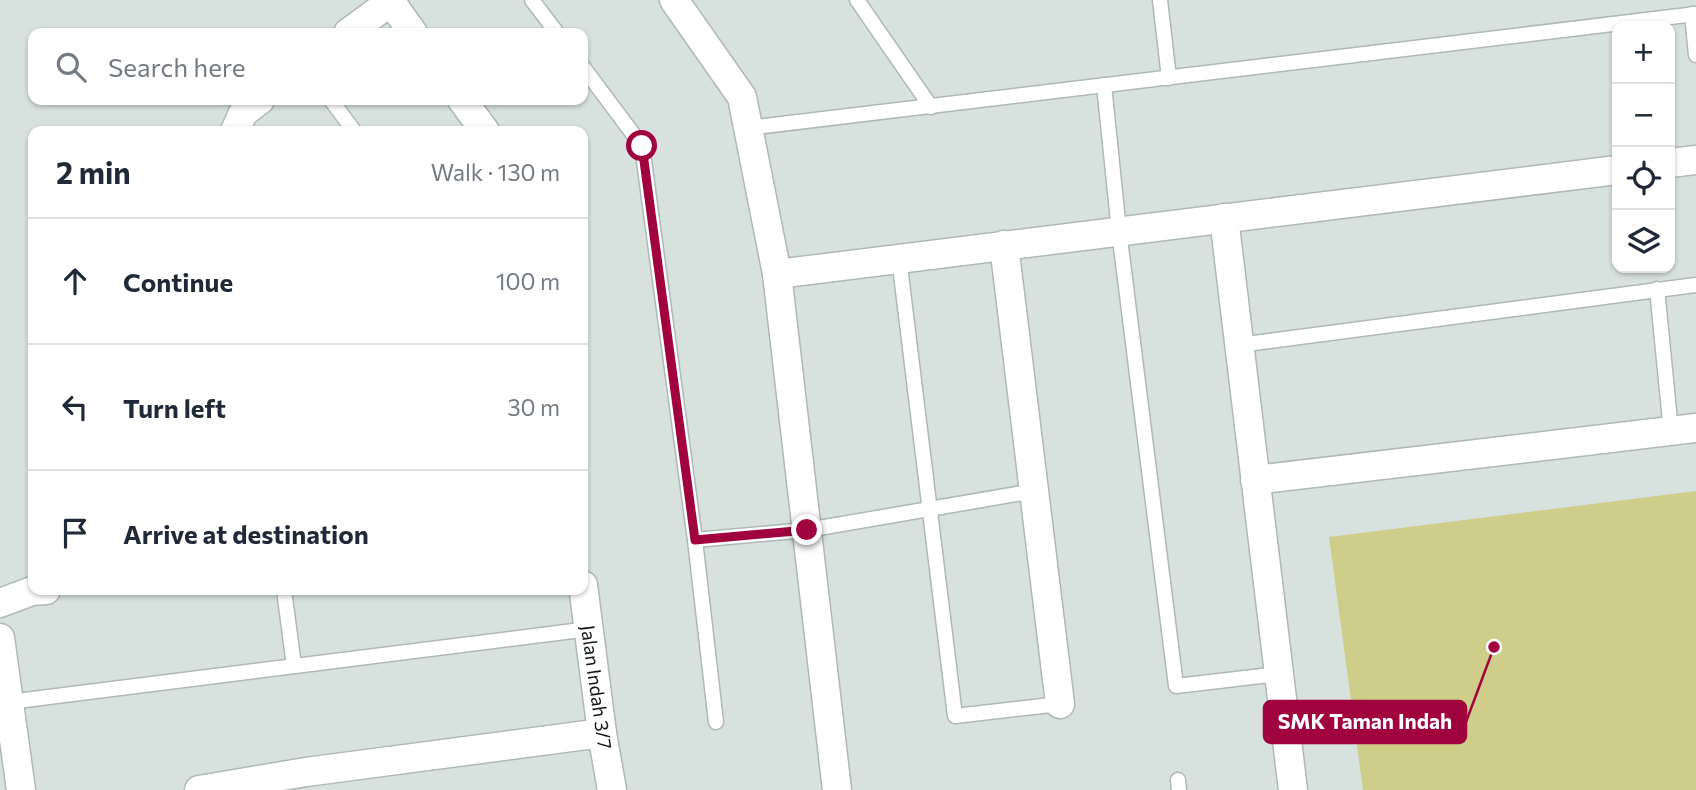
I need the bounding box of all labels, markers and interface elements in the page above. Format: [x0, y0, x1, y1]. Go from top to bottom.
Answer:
map controls [1612, 21, 1675, 273]
button: + [1612, 21, 1675, 84]
search box [28, 28, 588, 105]
icon: search [52, 48, 90, 86]
text: Search here [108, 51, 246, 82]
button: − [1612, 84, 1675, 147]
route start [626, 130, 657, 161]
button: locate [1612, 147, 1675, 210]
text: 2 min [56, 153, 131, 190]
text: Walk · 130 m [431, 158, 560, 186]
button: layers [1612, 210, 1675, 273]
icon: ahead [56, 262, 94, 300]
text: Continue [123, 266, 233, 297]
text: 100 m [496, 267, 560, 295]
icon: left [56, 388, 94, 426]
text: Turn left [123, 392, 226, 423]
text: 30 m [507, 393, 560, 421]
icon: arrive [56, 514, 94, 552]
route end [791, 514, 822, 545]
text: Arrive at destination [123, 518, 369, 549]
street label: Jalan Indah 3/7 [577, 623, 617, 751]
callout: SMK Taman Indah [1264, 701, 1466, 743]
text: SMK Taman Indah [1278, 708, 1452, 733]

